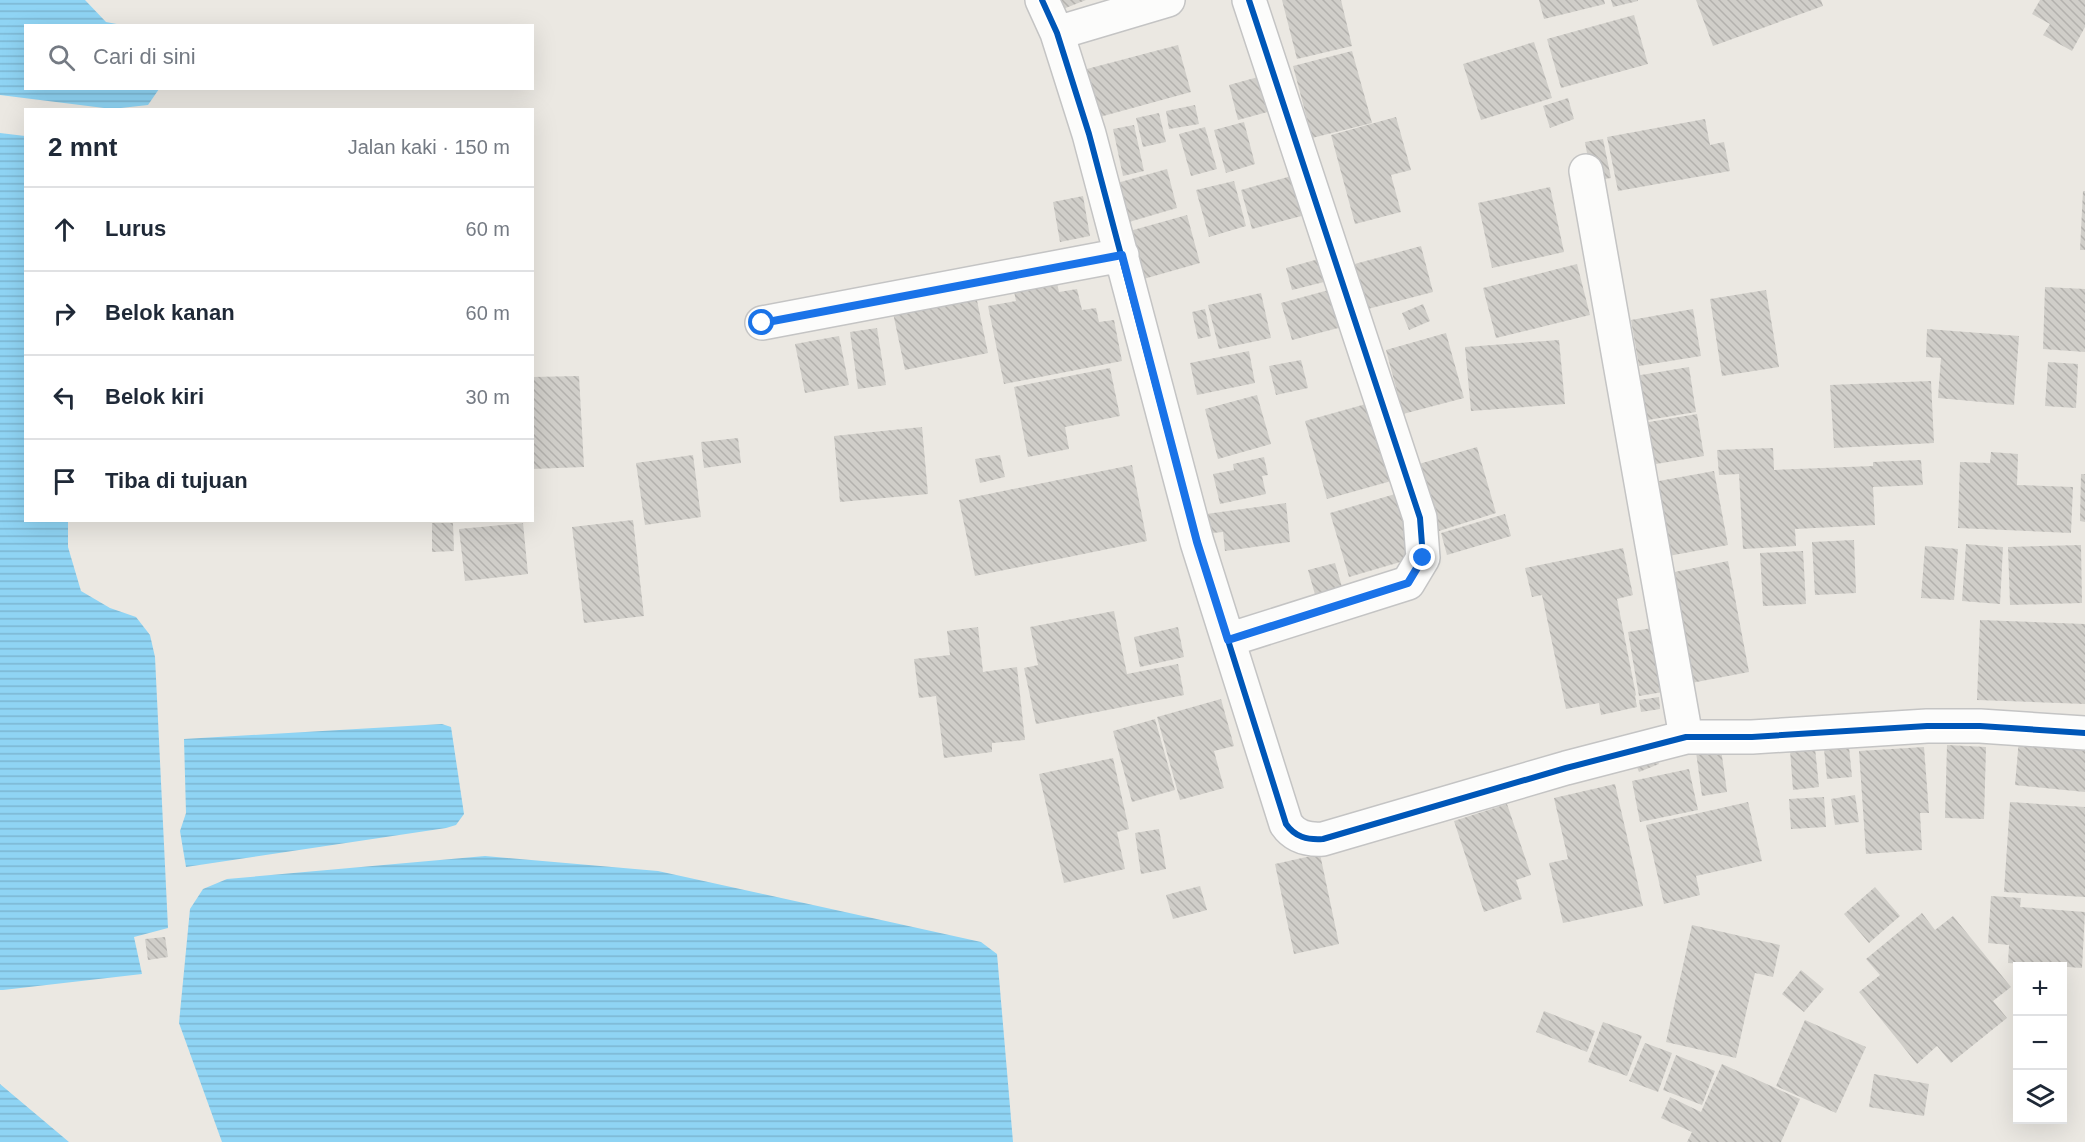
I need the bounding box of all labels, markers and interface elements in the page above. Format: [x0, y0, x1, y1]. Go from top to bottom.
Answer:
search box [24, 24, 534, 90]
icon: search [45, 41, 78, 74]
text: Cari di sini [93, 44, 196, 69]
text: 2 mnt [48, 132, 117, 162]
text: Jalan kaki · 150 m [348, 136, 510, 158]
icon: ahead [48, 213, 81, 246]
text: Lurus [105, 216, 166, 241]
text: 60 m [466, 218, 510, 240]
icon: right [48, 297, 81, 330]
text: Belok kanan [105, 300, 235, 325]
text: 60 m [466, 302, 510, 324]
route start [748, 309, 774, 335]
icon: left [48, 381, 81, 414]
text: Belok kiri [105, 384, 204, 409]
text: 30 m [466, 386, 510, 408]
icon: arrive [48, 465, 81, 498]
text: Tiba di tujuan [105, 468, 248, 493]
route end [1409, 544, 1435, 570]
map controls [2013, 962, 2067, 1124]
button: + [2013, 962, 2067, 1016]
button: − [2013, 1016, 2067, 1070]
button: layers [2013, 1070, 2067, 1124]

